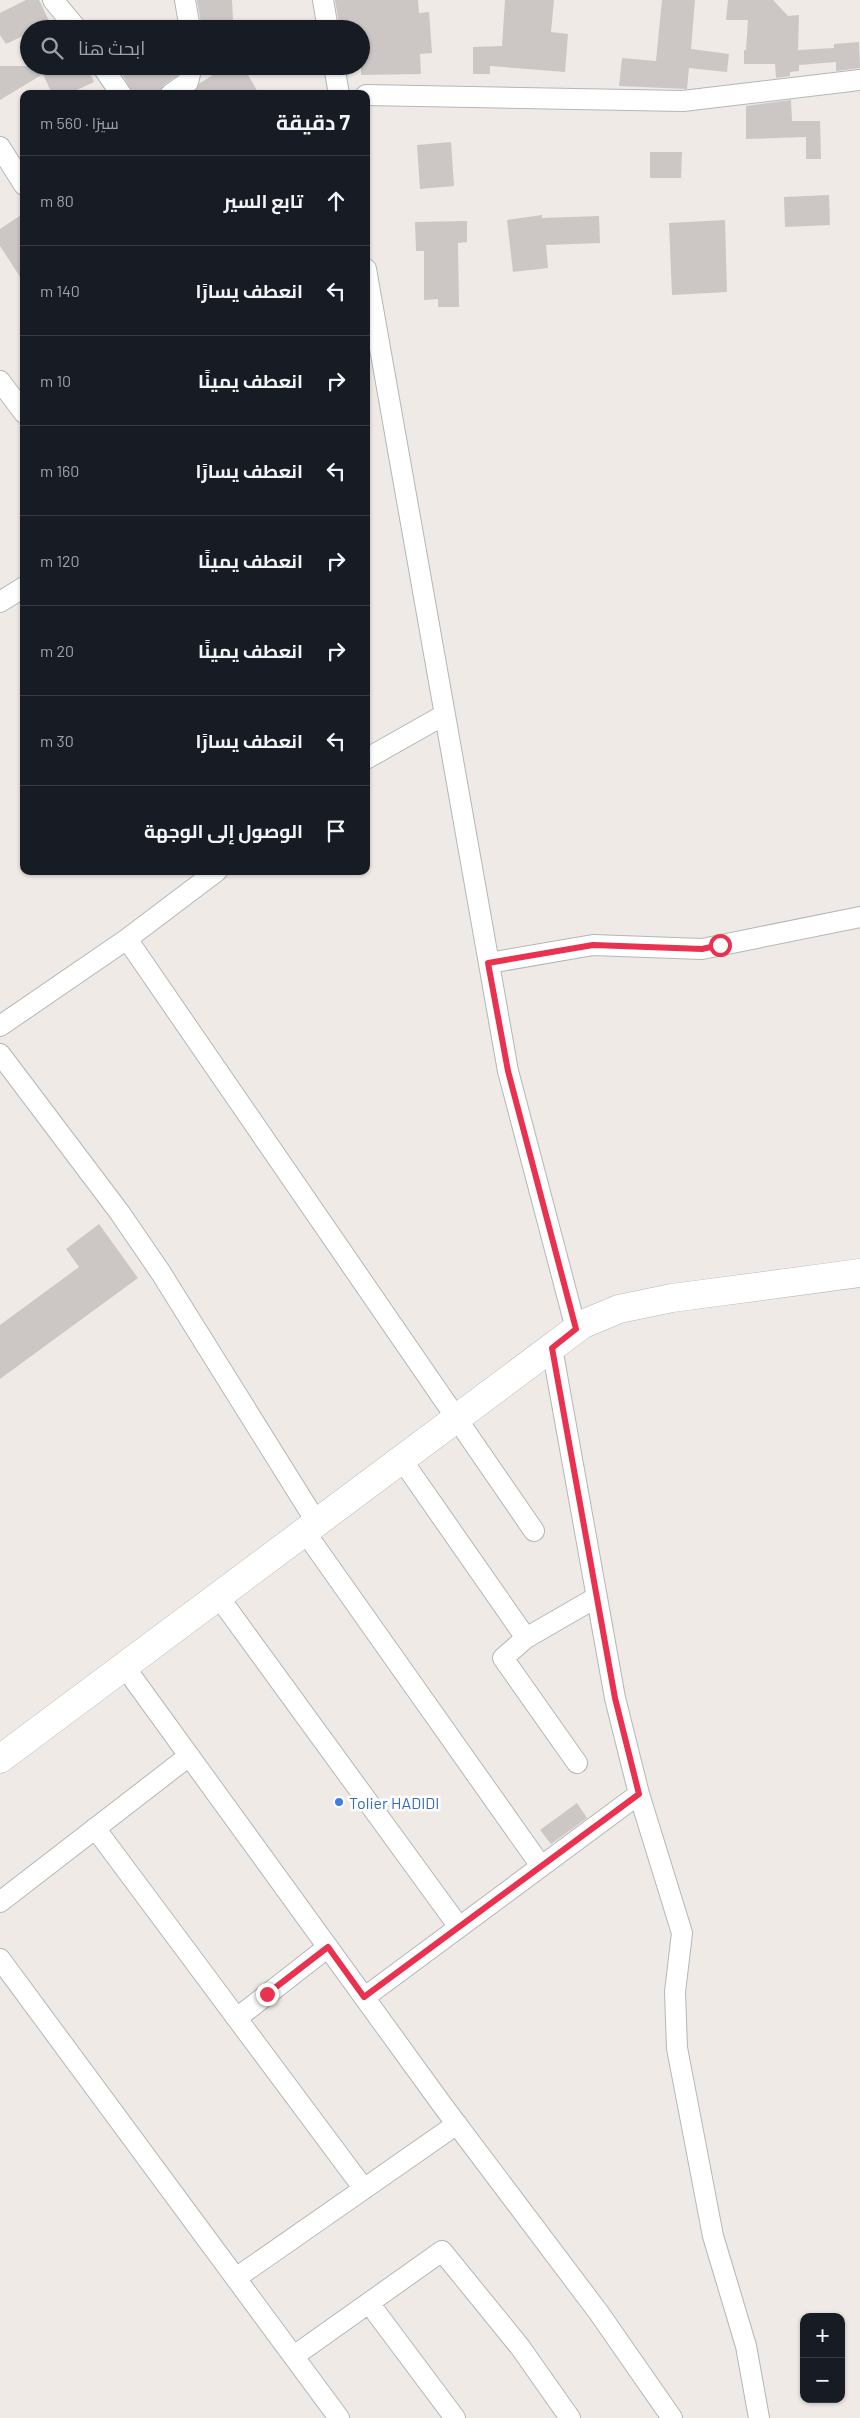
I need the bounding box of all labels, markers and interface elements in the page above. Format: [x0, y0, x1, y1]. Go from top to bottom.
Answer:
search box [20, 20, 370, 75]
icon: search [38, 34, 66, 62]
text: ابحث هنا [78, 36, 145, 59]
text: 7 دقيقة [276, 109, 350, 134]
text: سيرًا · 560 m [40, 113, 119, 132]
icon: ahead [322, 187, 350, 215]
text: تابع السير [224, 189, 303, 212]
text: 80 m [40, 191, 74, 210]
icon: left [322, 277, 350, 305]
text: انعطف يسارًا [196, 279, 303, 302]
text: 140 m [40, 281, 80, 300]
icon: right [322, 367, 350, 395]
text: انعطف يمينًا [198, 369, 303, 392]
text: 10 m [40, 371, 71, 390]
icon: left [322, 457, 350, 485]
text: انعطف يسارًا [196, 459, 303, 482]
text: 160 m [40, 461, 79, 480]
icon: right [322, 547, 350, 575]
text: انعطف يمينًا [198, 549, 303, 572]
text: 120 m [40, 551, 80, 570]
icon: right [322, 637, 350, 665]
text: انعطف يمينًا [198, 639, 303, 662]
text: 20 m [40, 641, 74, 660]
icon: left [322, 727, 350, 755]
text: انعطف يسارًا [196, 729, 303, 752]
text: 30 m [40, 731, 74, 750]
icon: arrive [322, 817, 350, 845]
text: الوصول إلى الوجهة [144, 819, 303, 842]
route start [709, 934, 732, 957]
place label: Tolier HADIDI [349, 1793, 439, 1812]
marker: Tolier HADIDI [333, 1796, 345, 1808]
route end [256, 1983, 279, 2006]
map controls [800, 2313, 845, 2403]
button: + [800, 2313, 845, 2358]
button: − [800, 2358, 845, 2403]

